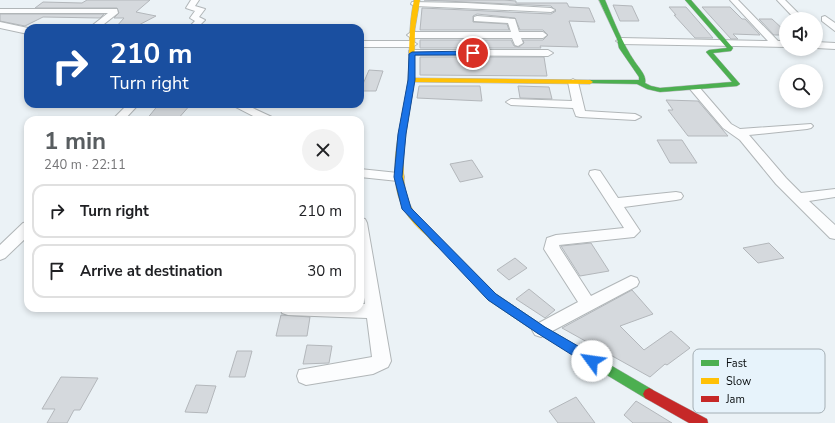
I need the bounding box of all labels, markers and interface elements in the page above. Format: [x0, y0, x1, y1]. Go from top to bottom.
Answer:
map controls [779, 12, 823, 108]
button: sound [779, 12, 823, 56]
text: 210 m [110, 35, 193, 73]
pin [456, 36, 490, 70]
icon: right [44, 40, 96, 92]
icon: arrive [462, 42, 484, 64]
button: search [779, 64, 823, 108]
text: Turn right [110, 71, 189, 95]
text: 1 min [44, 125, 106, 157]
button: close [302, 129, 344, 171]
text: 240 m · 22:11 [44, 156, 126, 174]
icon: right [46, 200, 68, 222]
text: Turn right [80, 201, 149, 221]
text: 210 m [298, 201, 342, 221]
icon: arrive [46, 260, 68, 282]
text: Arrive at destination [80, 261, 223, 281]
text: 30 m [307, 261, 342, 281]
position arrow [571, 340, 613, 382]
legend [693, 349, 825, 413]
text: Fast [726, 356, 747, 371]
text: Slow [726, 374, 751, 389]
text: Jam [725, 392, 745, 407]

